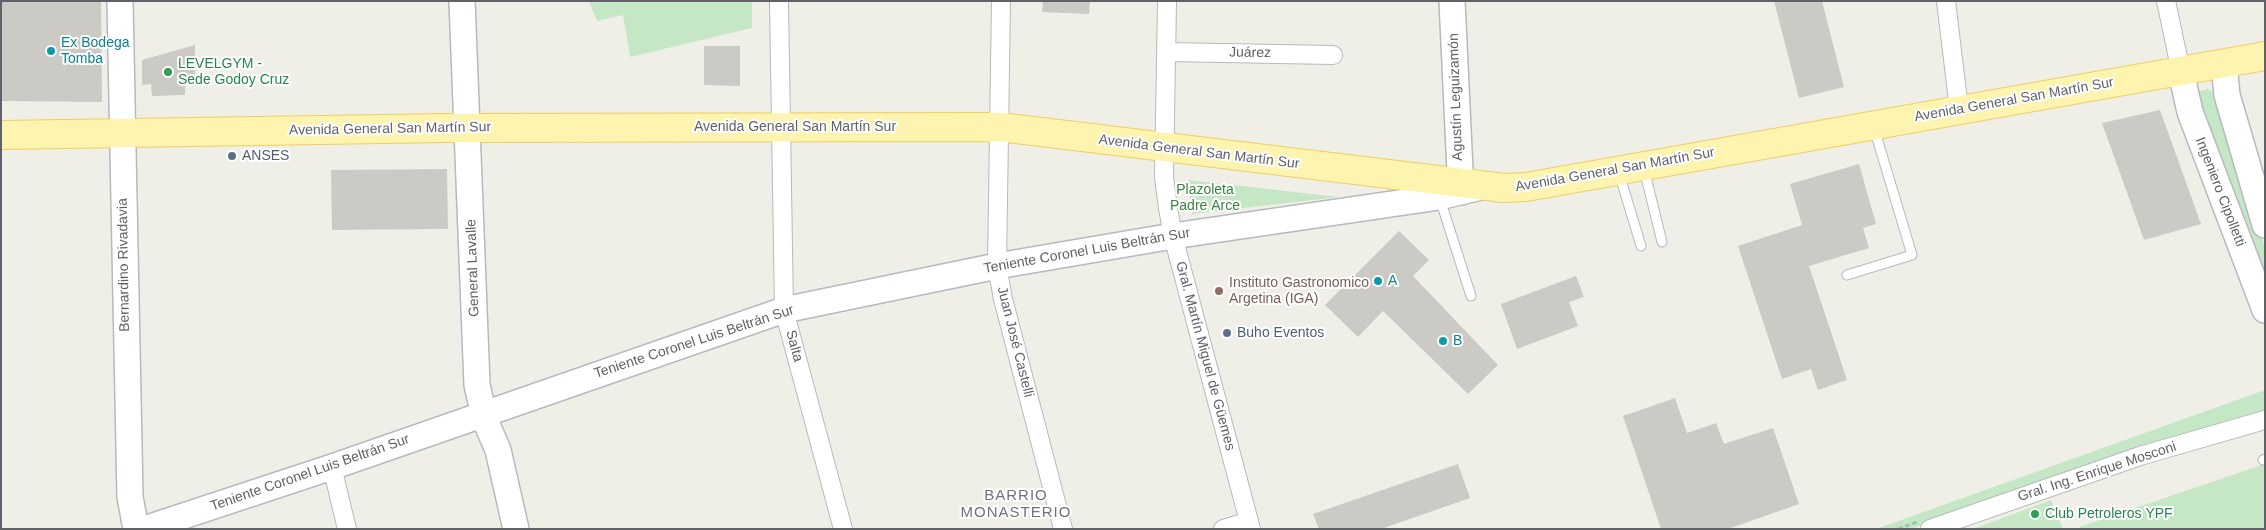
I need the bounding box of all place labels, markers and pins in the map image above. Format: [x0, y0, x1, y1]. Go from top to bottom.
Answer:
place label: Ex Bodega Tomba [61, 35, 129, 68]
marker: Ex Bodega Tomba [45, 45, 57, 57]
place label: LEVELGYM - Sede Godoy Cruz [178, 56, 289, 88]
marker: LEVELGYM - Sede Godoy Cruz [162, 66, 174, 78]
place label: ANSES [242, 148, 289, 164]
marker: ANSES [226, 150, 238, 162]
place label: A [1388, 273, 1397, 289]
place label: Instituto Gastronomico Argetina (IGA) [1229, 275, 1369, 308]
marker: A [1372, 275, 1384, 287]
marker: Instituto Gastronomico Argetina (IGA) [1213, 285, 1225, 297]
place label: Buho Eventos [1237, 325, 1324, 341]
marker: Buho Eventos [1221, 327, 1233, 339]
place label: B [1453, 333, 1462, 349]
marker: B [1437, 335, 1449, 347]
place label: Club Petroleros YPF [2045, 506, 2173, 522]
marker: Club Petroleros YPF [2029, 508, 2041, 520]

